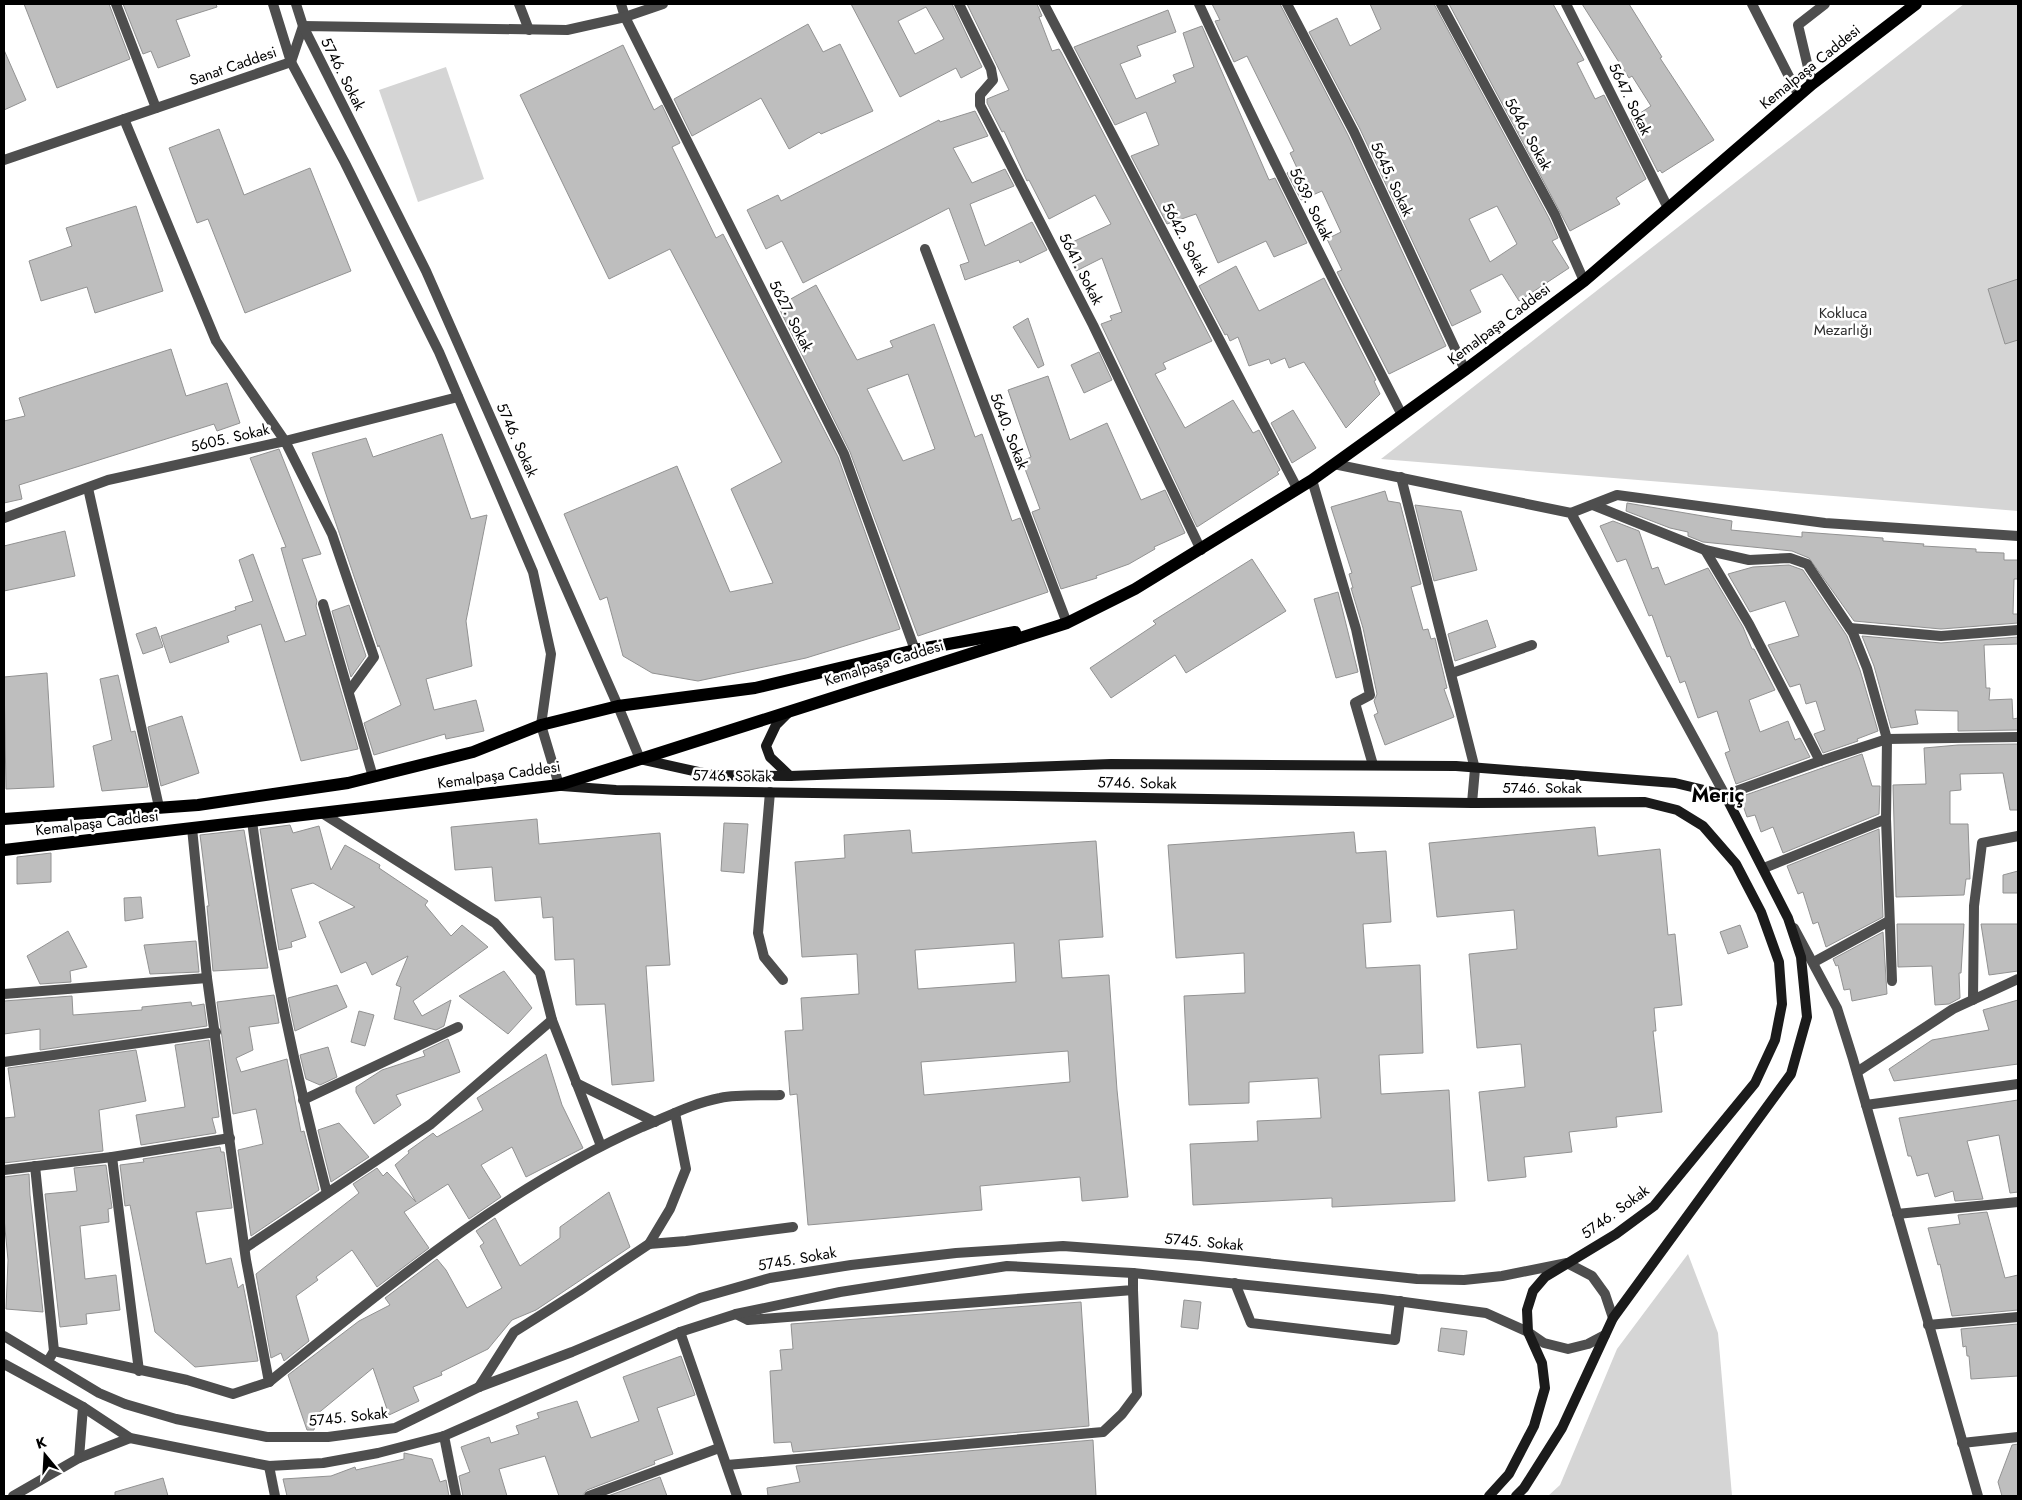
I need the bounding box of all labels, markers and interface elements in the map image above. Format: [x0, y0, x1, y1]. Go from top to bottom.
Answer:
street label: Kemalpaşa Caddesi [1755, 19, 1865, 115]
street label: 5746. Sokak [315, 34, 371, 115]
street label: Sanat Caddesi [186, 41, 280, 91]
street label: 5647. Sokak [1603, 59, 1657, 139]
street label: 5646. Sokak [1499, 94, 1557, 175]
street label: 5645. Sokak [1365, 138, 1419, 220]
street label: 5639. Sokak [1284, 164, 1338, 245]
street label: 5642. Sokak [1156, 198, 1214, 280]
street label: 5641. Sokak [1053, 229, 1109, 309]
street label: 5627. Sokak [764, 276, 819, 356]
street label: Kemalpaşa Caddesi [1443, 278, 1555, 370]
park label: Kokluca Mezarlığı [1814, 302, 1872, 341]
street label: 5640. Sokak [984, 389, 1034, 473]
street label: 5746. Sokak [491, 399, 543, 481]
street label: 5605. Sokak [188, 418, 272, 458]
street label: Kemalpaşa Caddesi [822, 634, 946, 692]
street label: Kemalpaşa Caddesi [436, 755, 562, 795]
street label: 5746. Sokak [692, 764, 772, 788]
street label: 5746. Sokak [1097, 771, 1177, 795]
street label: 5746. Sokak [1502, 777, 1582, 799]
district label: Meriç [1692, 781, 1744, 810]
street label: Kemalpaşa Caddesi [34, 805, 160, 841]
street label: 5746. Sokak [1576, 1179, 1654, 1244]
street label: 5745. Sokak [1164, 1228, 1245, 1256]
street label: 5745. Sokak [756, 1241, 838, 1277]
street label: 5745. Sokak [307, 1402, 389, 1432]
north arrow [20, 1430, 70, 1480]
text: K [33, 1432, 49, 1454]

